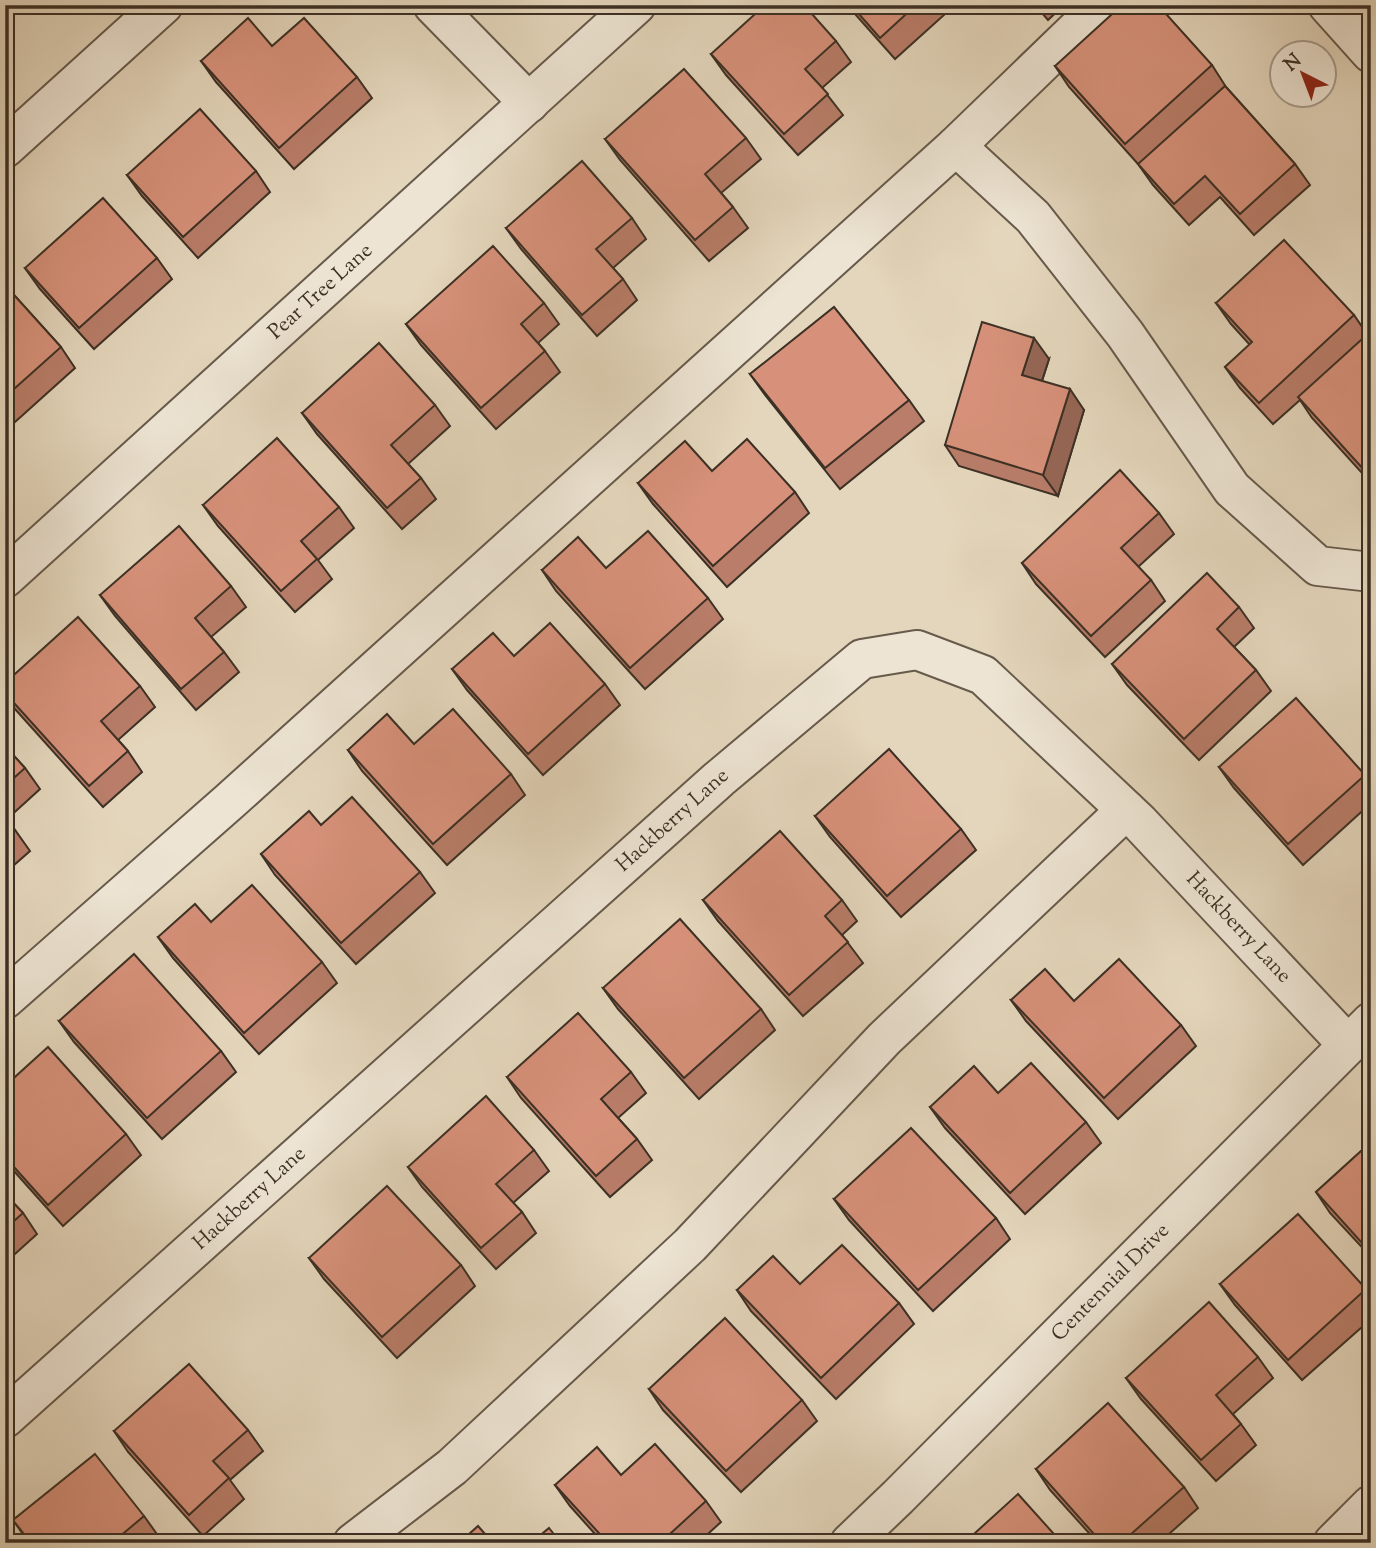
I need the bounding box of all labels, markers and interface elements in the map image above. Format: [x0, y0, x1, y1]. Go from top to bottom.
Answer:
north arrow [1268, 38, 1338, 108]
text: N [1279, 48, 1308, 78]
street label: Pear Tree Lane [262, 237, 380, 347]
street label: Hackberry Lane [610, 762, 736, 880]
street label: Hackberry Lane [1178, 866, 1298, 990]
street label: Hackberry Lane [187, 1140, 313, 1258]
street label: Centennial Drive [1045, 1217, 1177, 1349]

